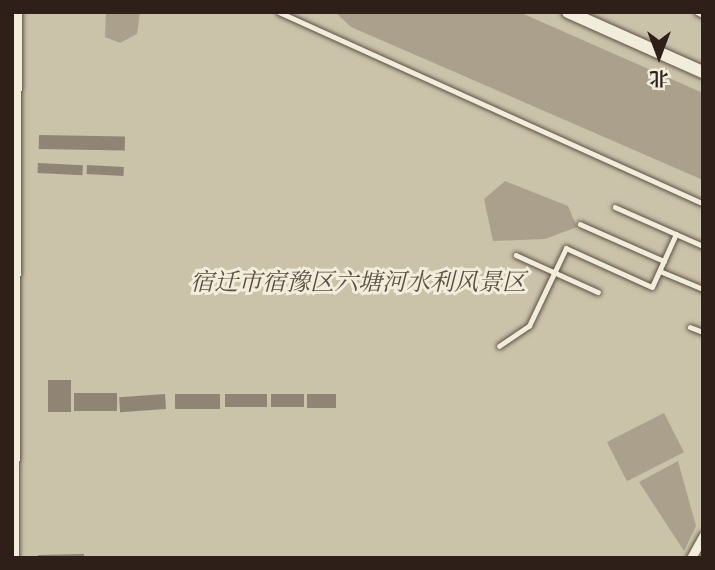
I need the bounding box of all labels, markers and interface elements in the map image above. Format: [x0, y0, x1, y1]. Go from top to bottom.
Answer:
north arrow [624, 21, 694, 91]
text: 北 [650, 64, 669, 90]
park label: 宿迁市宿豫区六塘河水利风景区 [190, 271, 526, 299]

